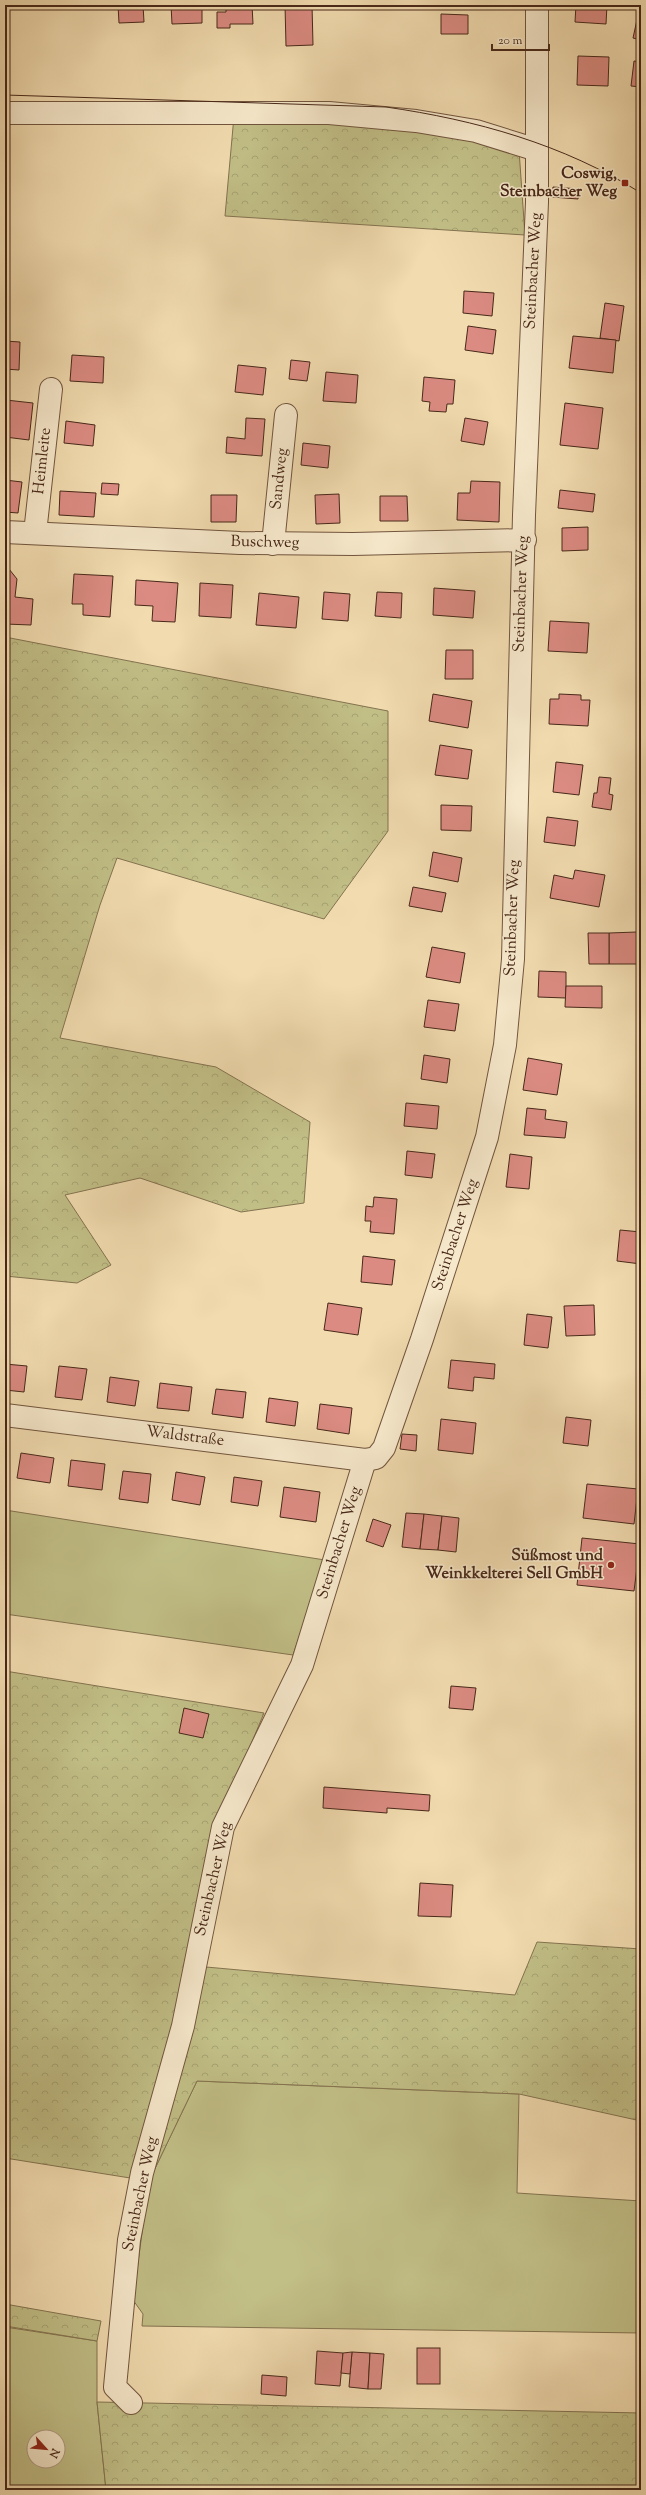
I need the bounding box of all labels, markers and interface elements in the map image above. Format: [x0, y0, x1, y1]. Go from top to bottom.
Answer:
scale bar [492, 26, 549, 52]
text: 20 m [498, 32, 523, 50]
place label: Coswig, Steinbacher Weg [500, 163, 617, 204]
marker: Coswig, Steinbacher Weg [620, 178, 630, 188]
street label: Steinbacher Weg [519, 212, 549, 330]
street label: Heimleite [28, 426, 58, 496]
street label: Sandweg [265, 447, 295, 511]
street label: Buschweg [230, 531, 300, 555]
street label: Steinbacher Weg [508, 535, 536, 653]
street label: Steinbacher Weg [499, 859, 527, 977]
street label: Steinbacher Weg [427, 1176, 485, 1294]
street label: Waldstraße [145, 1421, 225, 1453]
street label: Steinbacher Weg [312, 1484, 368, 1602]
place label: Süßmost und Weinkkelterei Sell GmbH [425, 1545, 604, 1586]
marker: Süßmost und Weinkkelterei Sell GmbH [606, 1560, 616, 1570]
street label: Steinbacher Weg [190, 1819, 238, 1939]
street label: Steinbacher Weg [118, 2134, 164, 2254]
north arrow [26, 2429, 66, 2469]
text: N [45, 2445, 64, 2461]

